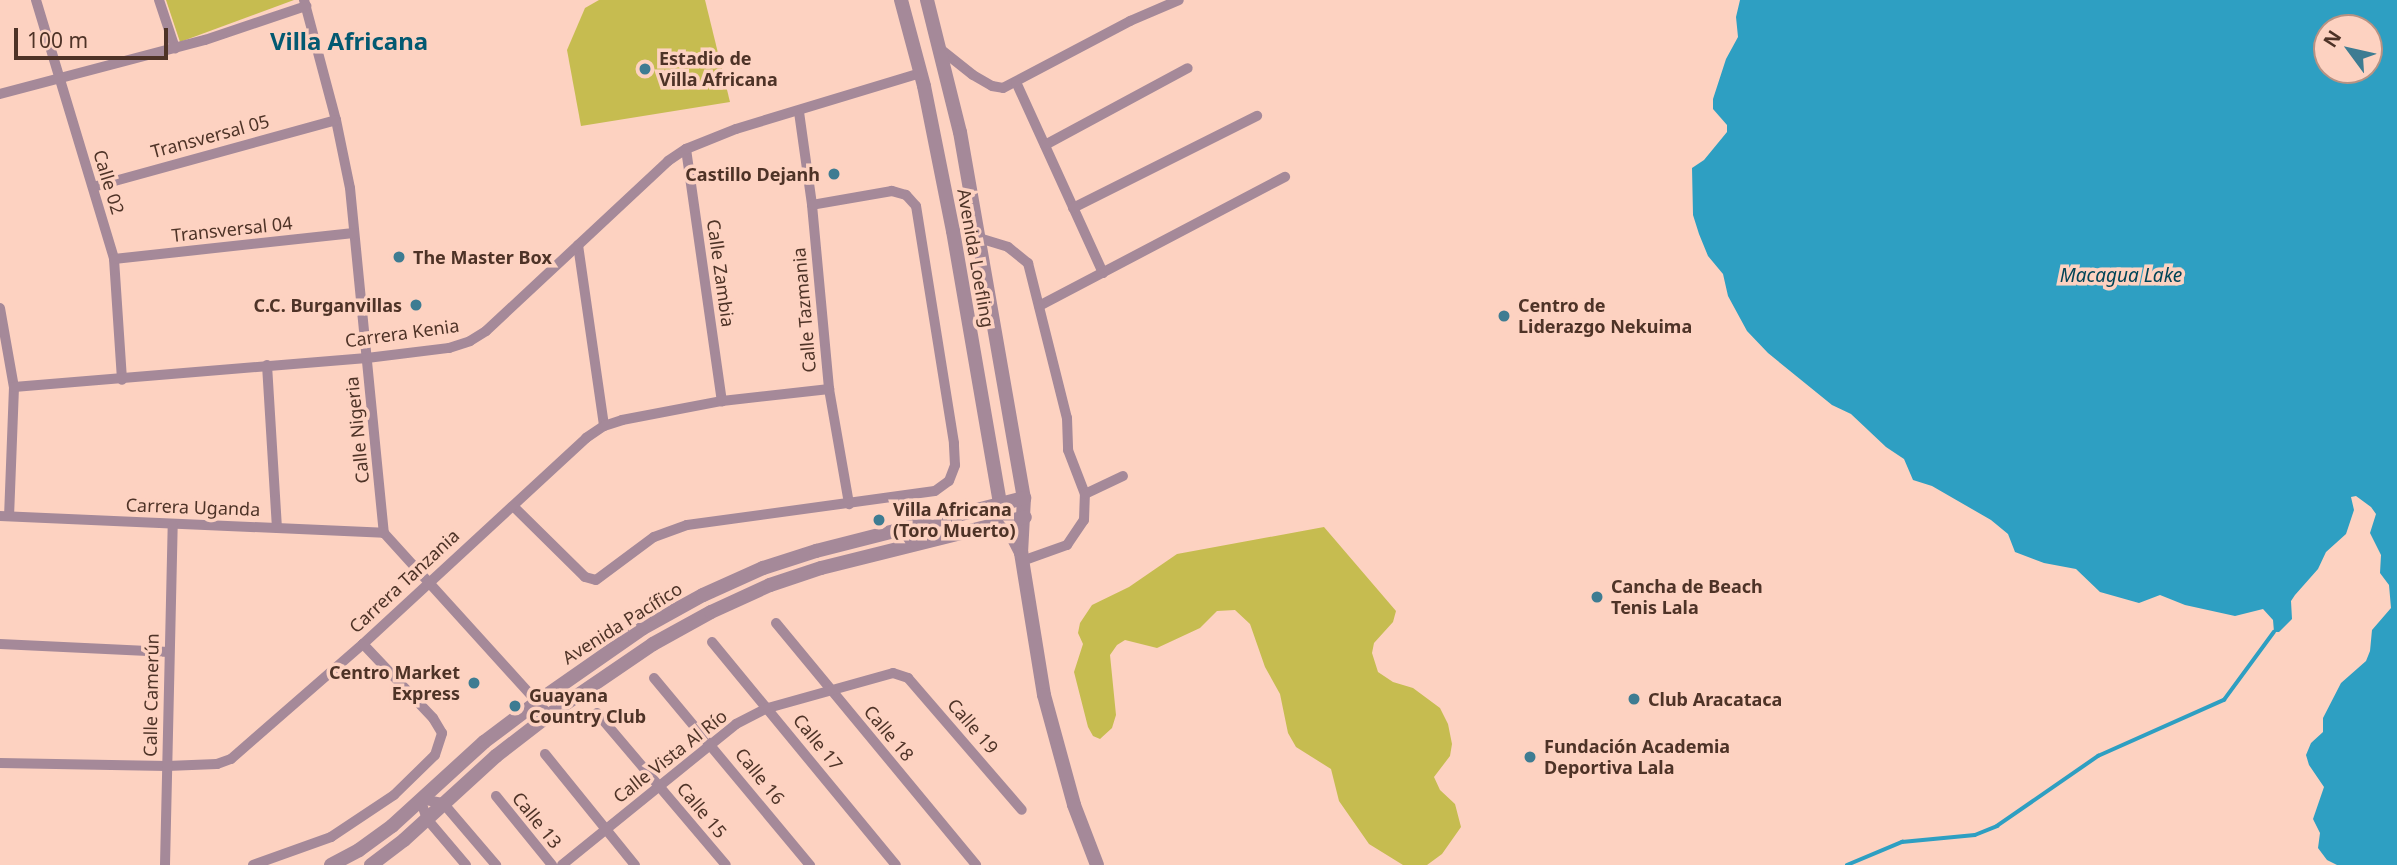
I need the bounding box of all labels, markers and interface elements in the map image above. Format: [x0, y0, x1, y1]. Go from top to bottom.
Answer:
scale bar [18, 14, 172, 58]
north arrow [2313, 14, 2383, 84]
text: N [2317, 25, 2347, 52]
text: 100 m [27, 26, 88, 54]
district label: Villa Africana [270, 27, 428, 55]
place label: Estadio de Villa Africana [659, 48, 778, 90]
marker: Estadio de Villa Africana [637, 61, 653, 77]
street label: Transversal 05 [149, 110, 271, 162]
street label: Calle 02 [89, 147, 129, 217]
place label: Castillo Dejanh [685, 163, 820, 185]
marker: Castillo Dejanh [826, 166, 842, 182]
street label: Avenida Loefling [953, 187, 999, 329]
street label: Transversal 04 [171, 212, 293, 246]
street label: Calle Zambia [703, 218, 739, 328]
place label: The Master Box [413, 246, 552, 268]
street label: Calle Tazmania [788, 247, 820, 373]
marker: The Master Box [391, 249, 407, 265]
water label: Macagua Lake [2060, 265, 2182, 287]
place label: C.C. Burganvillas [253, 294, 402, 316]
place label: Centro de Liderazgo Nekuima [1518, 295, 1692, 338]
marker: C.C. Burganvillas [408, 297, 424, 313]
marker: Centro de Liderazgo Nekuima [1496, 308, 1512, 324]
street label: Carrera Kenia [343, 314, 461, 352]
street label: Calle Nigeria [341, 376, 373, 484]
street label: Carrera Uganda [125, 494, 261, 520]
place label: Villa Africana (Toro Muerto) [893, 499, 1016, 542]
marker: Villa Africana (Toro Muerto) [871, 512, 887, 528]
street label: Carrera Tanzania [345, 525, 463, 637]
place label: Cancha de Beach Tenis Lala [1611, 576, 1763, 618]
street label: Avenida Pacífico [558, 578, 686, 668]
marker: Cancha de Beach Tenis Lala [1589, 589, 1605, 605]
street label: Calle Camerún [139, 633, 163, 757]
place label: Centro Market Express [329, 662, 460, 704]
marker: Centro Market Express [466, 675, 482, 691]
place label: Guayana Country Club [529, 685, 646, 728]
place label: Club Aracataca [1648, 688, 1782, 710]
marker: Club Aracataca [1626, 691, 1642, 707]
street label: Calle 19 [943, 694, 1003, 758]
marker: Guayana Country Club [507, 698, 523, 714]
street label: Calle 18 [859, 701, 919, 765]
street label: Calle Vista Al Río [609, 705, 731, 807]
street label: Calle 17 [789, 709, 847, 775]
place label: Fundación Academia Deportiva Lala [1544, 736, 1730, 778]
street label: Calle 16 [731, 743, 789, 809]
marker: Fundación Academia Deportiva Lala [1522, 749, 1538, 765]
street label: Calle 15 [672, 778, 732, 842]
street label: Calle 13 [508, 787, 566, 853]

